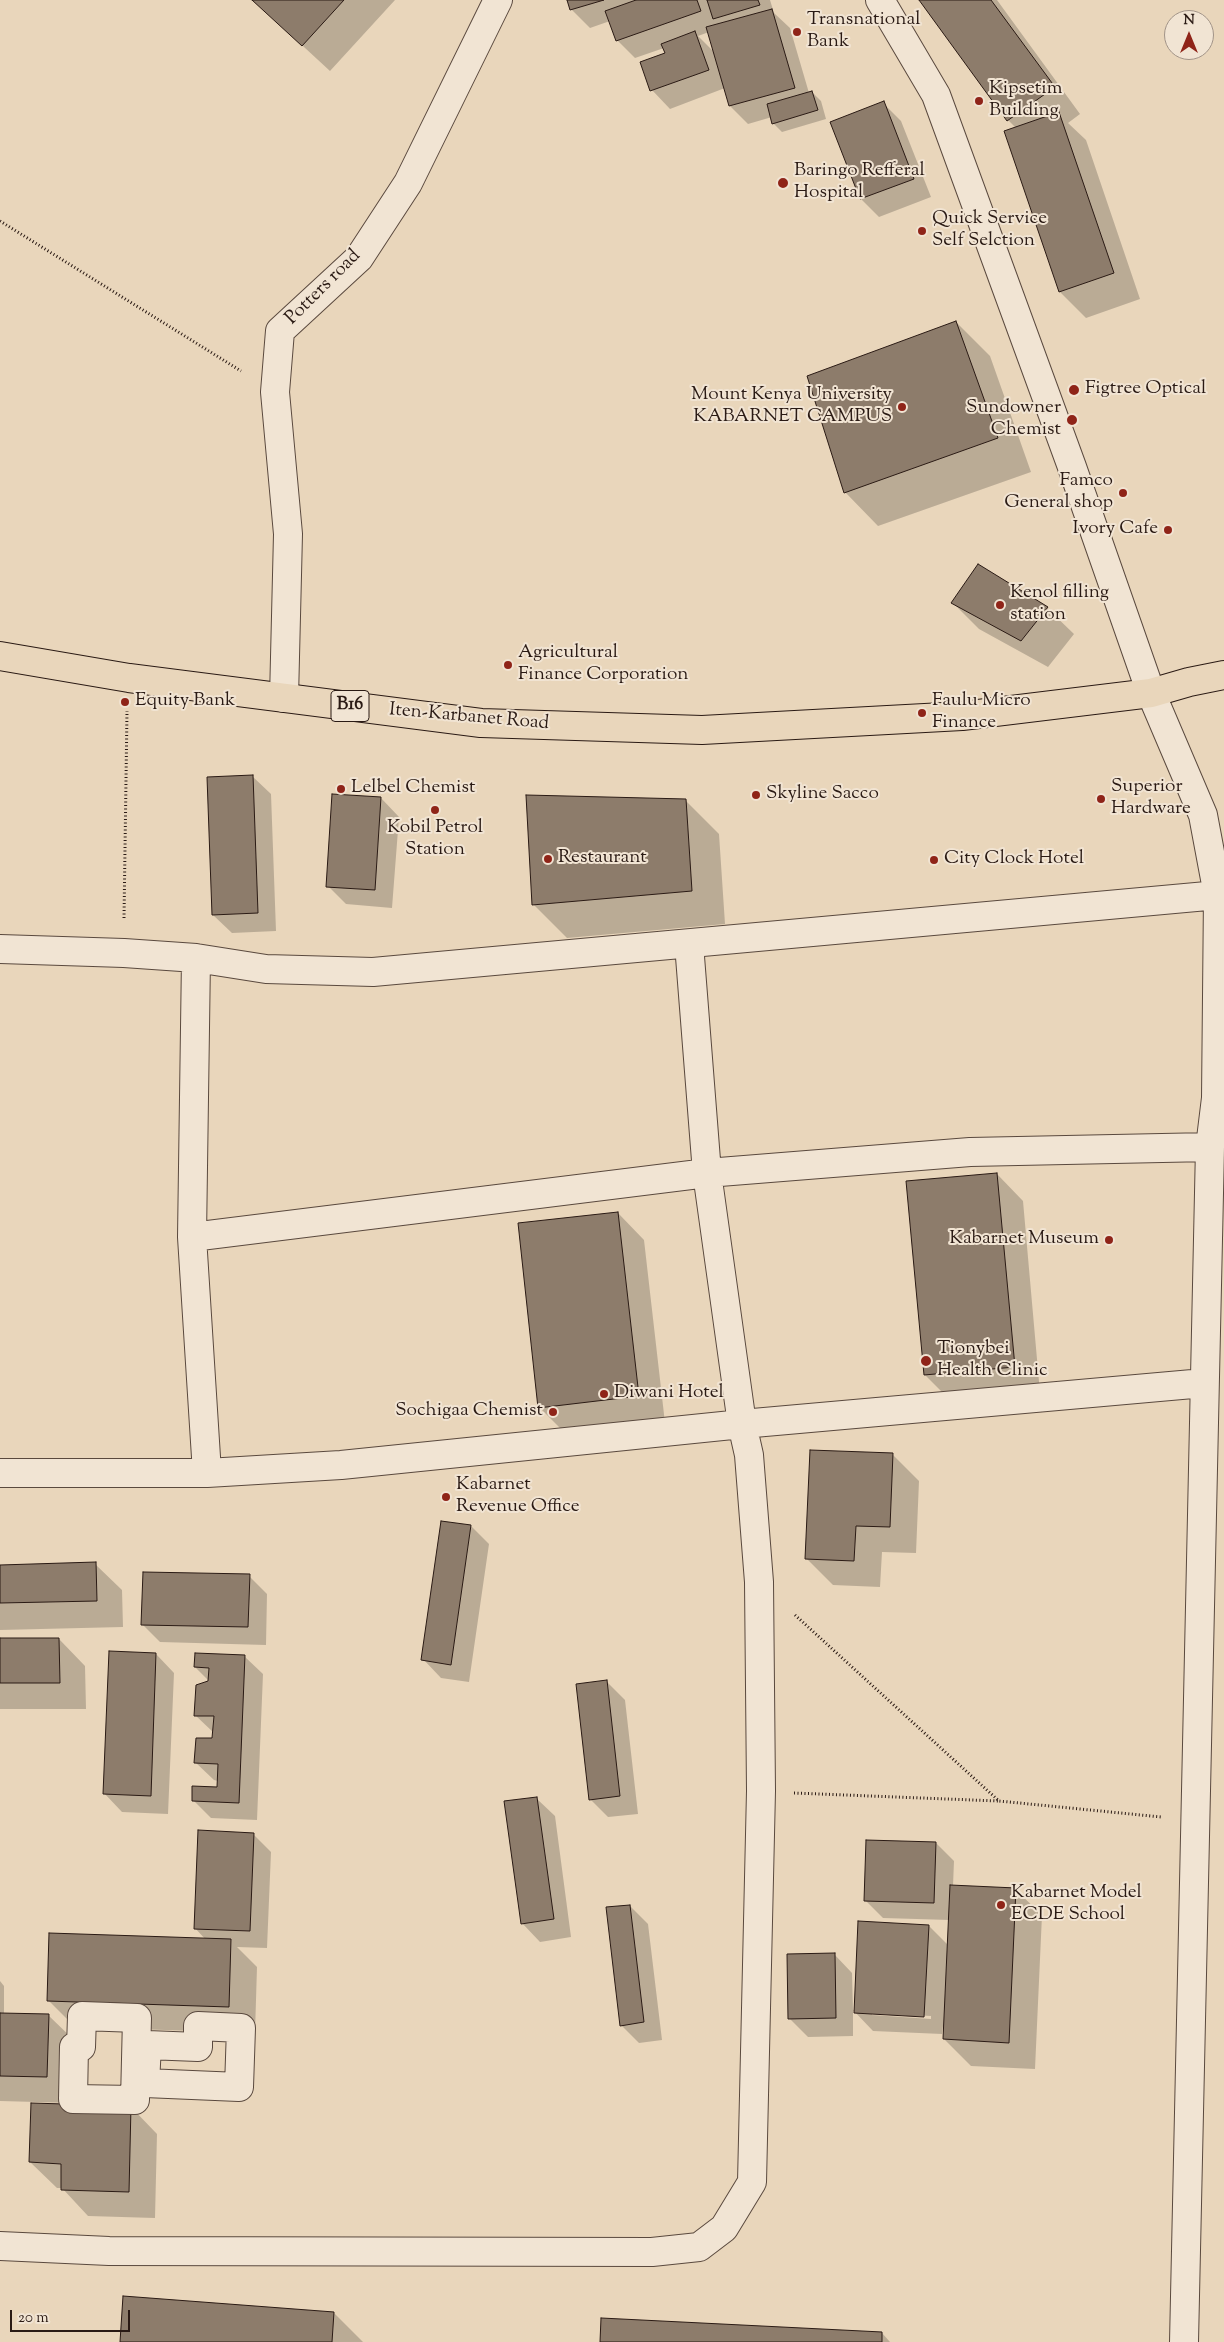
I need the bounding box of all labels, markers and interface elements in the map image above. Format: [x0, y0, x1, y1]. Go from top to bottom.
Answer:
place label: Transnational Bank [807, 10, 921, 54]
north arrow [1164, 10, 1214, 60]
text: N [1183, 11, 1195, 31]
marker: Transnational Bank [791, 26, 803, 38]
place label: Kipsetim Building [989, 79, 1062, 123]
marker: Kipsetim Building [973, 95, 985, 107]
place label: Baringo Refferal Hospital [794, 161, 925, 205]
marker: Baringo Refferal Hospital [776, 176, 790, 190]
place label: Quick Service Self Selction [932, 209, 1047, 253]
marker: Quick Service Self Selction [916, 225, 928, 237]
street label: Potters road [281, 245, 367, 331]
place label: Figtree Optical [1085, 379, 1206, 401]
marker: Figtree Optical [1067, 383, 1081, 397]
place label: Mount Kenya University KABARNET CAMPUS [691, 385, 892, 429]
place label: Sundowner Chemist [966, 398, 1061, 442]
marker: Mount Kenya University KABARNET CAMPUS [896, 401, 908, 413]
marker: Sundowner Chemist [1065, 413, 1079, 427]
place label: Famco General shop [1004, 471, 1113, 515]
marker: Famco General shop [1117, 487, 1129, 499]
place label: Ivory Cafe [1073, 519, 1158, 541]
marker: Ivory Cafe [1162, 524, 1174, 536]
place label: Kenol filling station [1010, 583, 1109, 627]
marker: Kenol filling station [994, 599, 1006, 611]
place label: Agricultural Finance Corporation [518, 643, 689, 687]
marker: Agricultural Finance Corporation [502, 659, 514, 671]
road number: B16 [331, 690, 369, 721]
place label: Equity Bank [135, 691, 235, 713]
place label: Faulu Micro Finance [932, 691, 1031, 735]
marker: Equity Bank [119, 696, 131, 708]
street label: Iten-Karbanet Road [388, 700, 550, 736]
marker: Faulu Micro Finance [916, 707, 928, 719]
place label: Superior Hardware [1111, 777, 1191, 821]
place label: Lelbel Chemist [351, 778, 475, 800]
marker: Lelbel Chemist [335, 783, 347, 795]
place label: Skyline Sacco [766, 784, 879, 806]
marker: Skyline Sacco [750, 789, 762, 801]
marker: Superior Hardware [1095, 793, 1107, 805]
marker: Kobil Petrol Station [429, 804, 441, 816]
place label: Kobil Petrol Station [387, 818, 483, 862]
place label: Restaurant [558, 848, 647, 870]
place label: City Clock Hotel [944, 849, 1084, 871]
marker: Restaurant [542, 853, 554, 865]
marker: City Clock Hotel [928, 854, 940, 866]
place label: Kabarnet Museum [949, 1229, 1099, 1251]
marker: Kabarnet Museum [1103, 1234, 1115, 1246]
place label: Tionybei Health Clinic [937, 1339, 1048, 1383]
marker: Tionybei Health Clinic [919, 1354, 933, 1368]
place label: Diwani Hotel [614, 1383, 724, 1405]
marker: Diwani Hotel [598, 1388, 610, 1400]
place label: Sochigaa Chemist [395, 1401, 543, 1423]
marker: Sochigaa Chemist [547, 1406, 559, 1418]
place label: Kabarnet Revenue Office [456, 1475, 580, 1519]
marker: Kabarnet Revenue Office [440, 1491, 452, 1503]
place label: Kabarnet Model ECDE School [1011, 1883, 1142, 1927]
marker: Kabarnet Model ECDE School [995, 1899, 1007, 1911]
scale bar [12, 2300, 132, 2332]
text: 20 m [18, 2308, 49, 2329]

